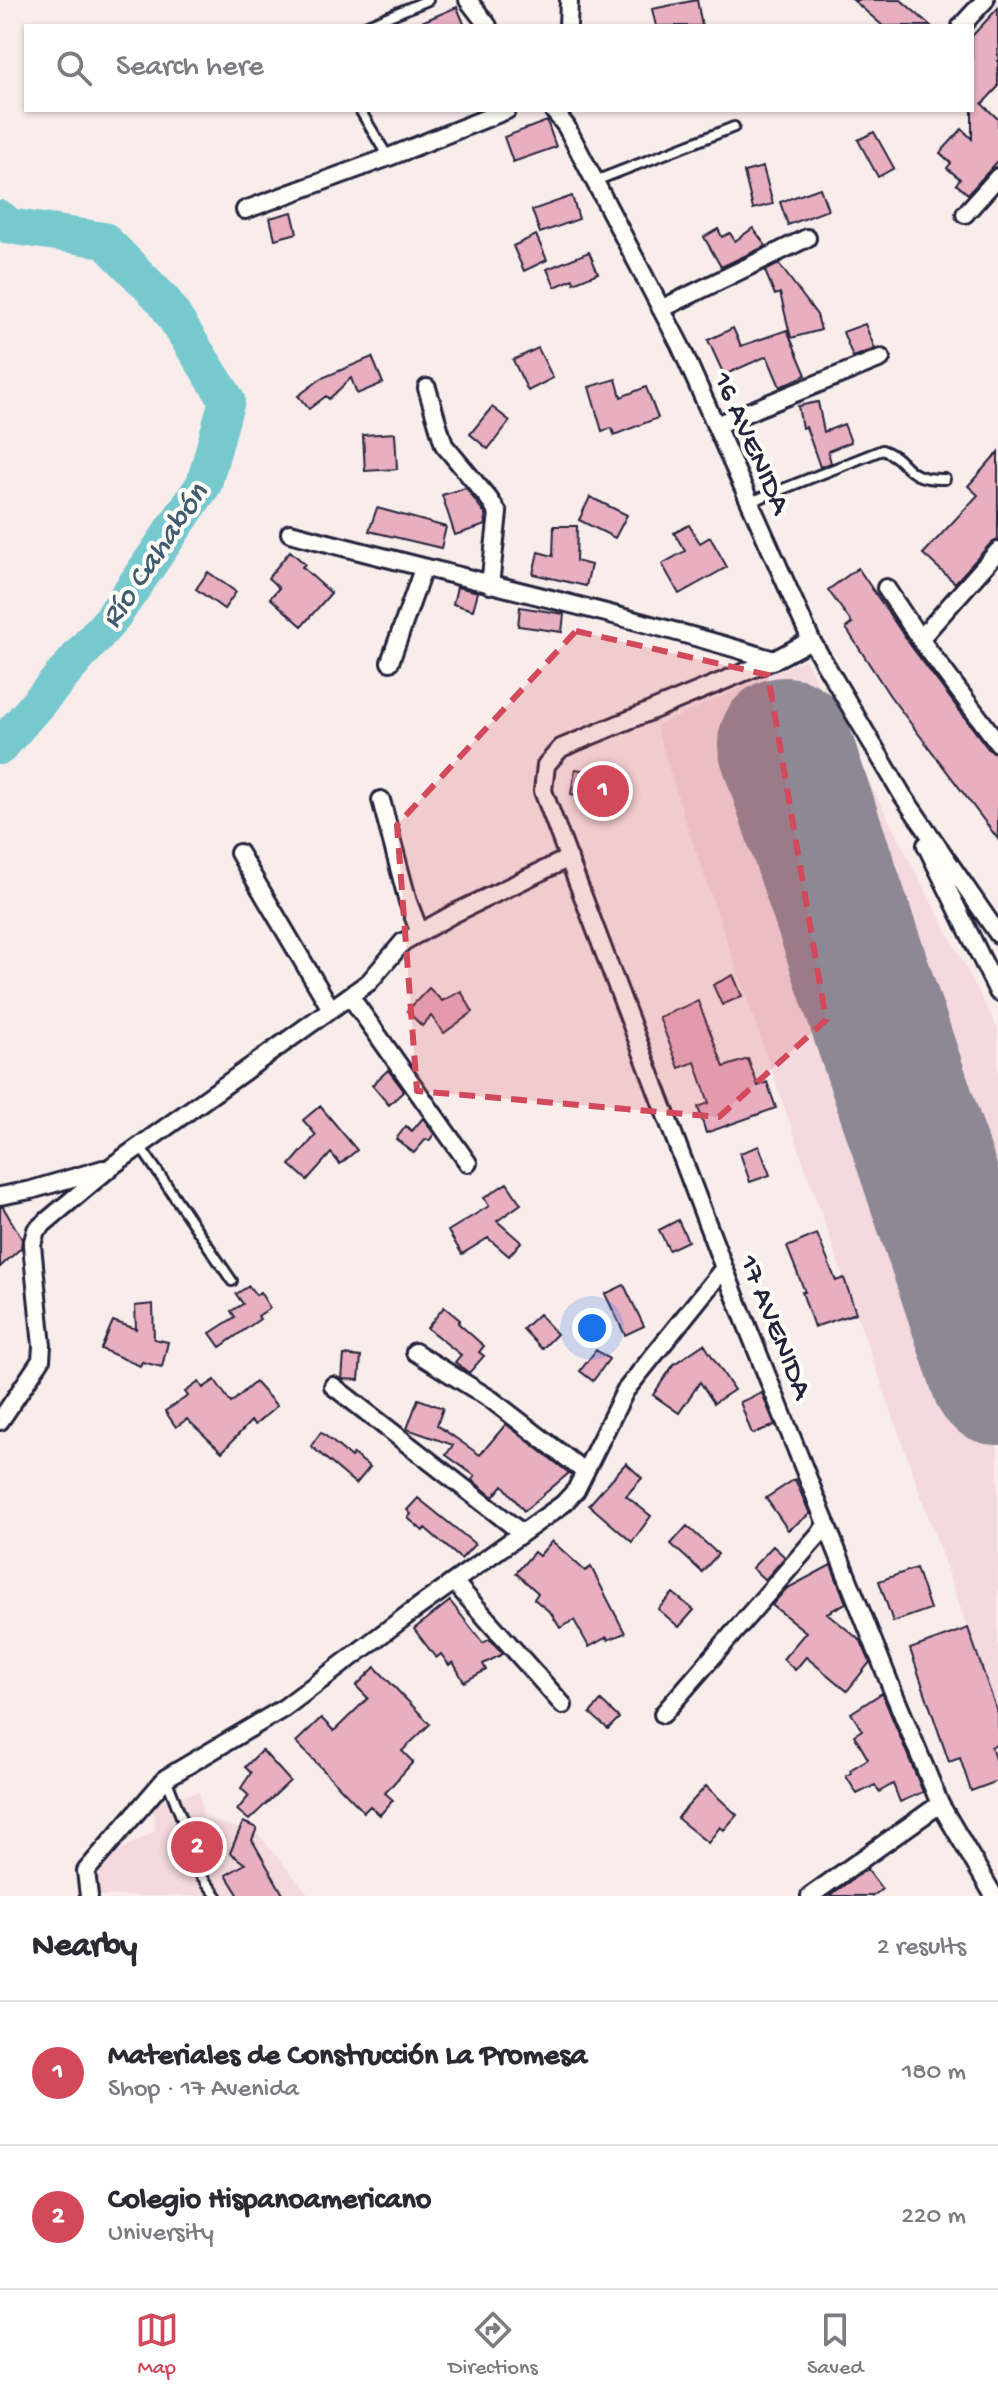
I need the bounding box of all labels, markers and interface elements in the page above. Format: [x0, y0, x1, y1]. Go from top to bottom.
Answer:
search box [24, 24, 974, 112]
icon: search [52, 46, 96, 90]
text: Search here [116, 51, 264, 86]
street label: 16 AVENIDA [703, 367, 797, 521]
water label: Río Cahabón [94, 476, 219, 637]
pin: 1 [577, 761, 629, 821]
street label: 17 AVENIDA [729, 1250, 819, 1406]
your location [572, 1308, 612, 1348]
pin: 2 [171, 1817, 223, 1877]
text: Nearby [32, 1928, 137, 1968]
text: 2 results [877, 1933, 966, 1964]
text: Materiales de Construcción La Promesa [108, 2040, 587, 2075]
text: 1 [53, 2058, 63, 2089]
text: 180 m [902, 2058, 966, 2089]
text: Shop · 17 Avenida [108, 2075, 299, 2106]
text: Colegio Hispanoamericano [108, 2184, 431, 2219]
text: 2 [52, 2202, 64, 2233]
text: 220 m [901, 2202, 966, 2233]
text: University [108, 2219, 214, 2250]
tab: Map [135, 2308, 179, 2382]
tab: Directions [448, 2308, 538, 2382]
tab: Saved [807, 2308, 863, 2382]

